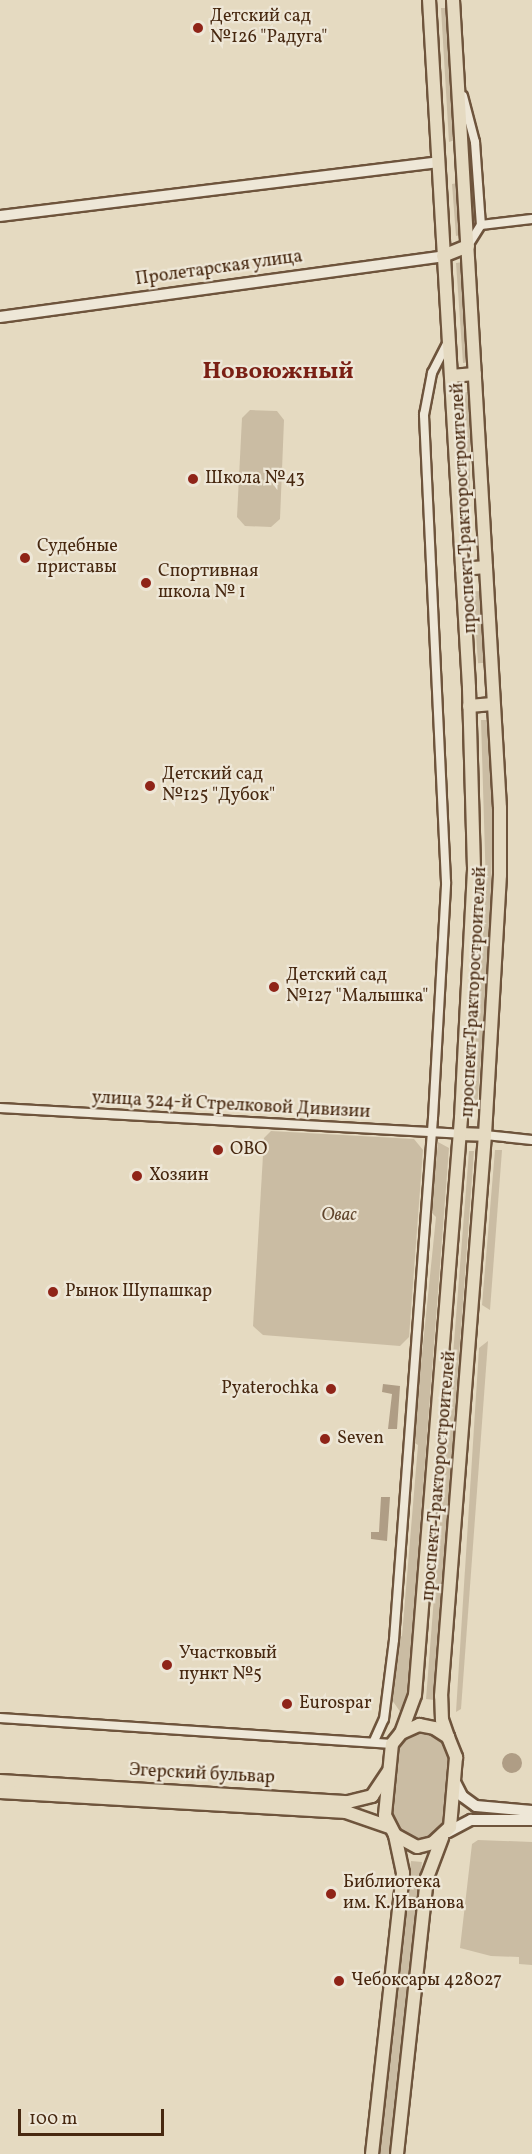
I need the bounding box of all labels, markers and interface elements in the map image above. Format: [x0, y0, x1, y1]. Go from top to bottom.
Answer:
place label: Детский сад №126 "Радуга" [210, 7, 327, 50]
marker: Детский сад №126 "Радуга" [191, 21, 205, 35]
street label: Пролетарская улица [134, 247, 304, 291]
district label: Новоюжный [202, 359, 354, 387]
street label: проспект Тракторостроителей [448, 382, 482, 634]
place label: Школа №43 [205, 468, 305, 490]
marker: Школа №43 [186, 472, 200, 486]
place label: Судебные приставы [37, 537, 118, 580]
marker: Судебные приставы [18, 551, 32, 565]
place label: Спортивная школа № 1 [158, 562, 258, 604]
marker: Спортивная школа № 1 [139, 576, 153, 590]
place label: Детский сад №125 "Дубок" [162, 765, 275, 808]
marker: Детский сад №125 "Дубок" [143, 779, 157, 793]
street label: проспект Тракторостроителей [458, 866, 492, 1118]
place label: Детский сад №127 "Малышка" [286, 966, 428, 1008]
marker: Детский сад №127 "Малышка" [267, 980, 281, 994]
street label: улица 324-й Стрелковой Дивизии [91, 1088, 371, 1124]
place label: ОВО [230, 1139, 268, 1161]
marker: ОВО [211, 1143, 225, 1157]
place label: Хозяин [149, 1165, 209, 1187]
marker: Хозяин [130, 1169, 144, 1183]
park label: Овас [321, 1205, 357, 1227]
place label: Рынок Шупашкар [65, 1281, 212, 1303]
marker: Рынок Шупашкар [46, 1285, 60, 1299]
street label: проспект Тракторостроителей [418, 1350, 462, 1602]
place label: Pyaterochka [221, 1378, 319, 1400]
marker: Pyaterochka [324, 1382, 338, 1396]
place label: Seven [337, 1428, 384, 1450]
marker: Seven [318, 1432, 332, 1446]
place label: Участковый пункт №5 [179, 1644, 277, 1686]
marker: Участковый пункт №5 [160, 1658, 174, 1672]
place label: Eurospar [299, 1693, 372, 1715]
marker: Eurospar [280, 1697, 294, 1711]
street label: Эгерский бульвар [129, 1760, 275, 1790]
place label: Библиотека им. К. Иванова [343, 1873, 464, 1916]
marker: Библиотека им. К. Иванова [324, 1887, 338, 1901]
place label: Чебоксары 428027 [351, 1970, 502, 1992]
marker: Чебоксары 428027 [332, 1974, 346, 1988]
scale bar [21, 2097, 166, 2135]
text: 100 m [29, 2107, 78, 2132]

